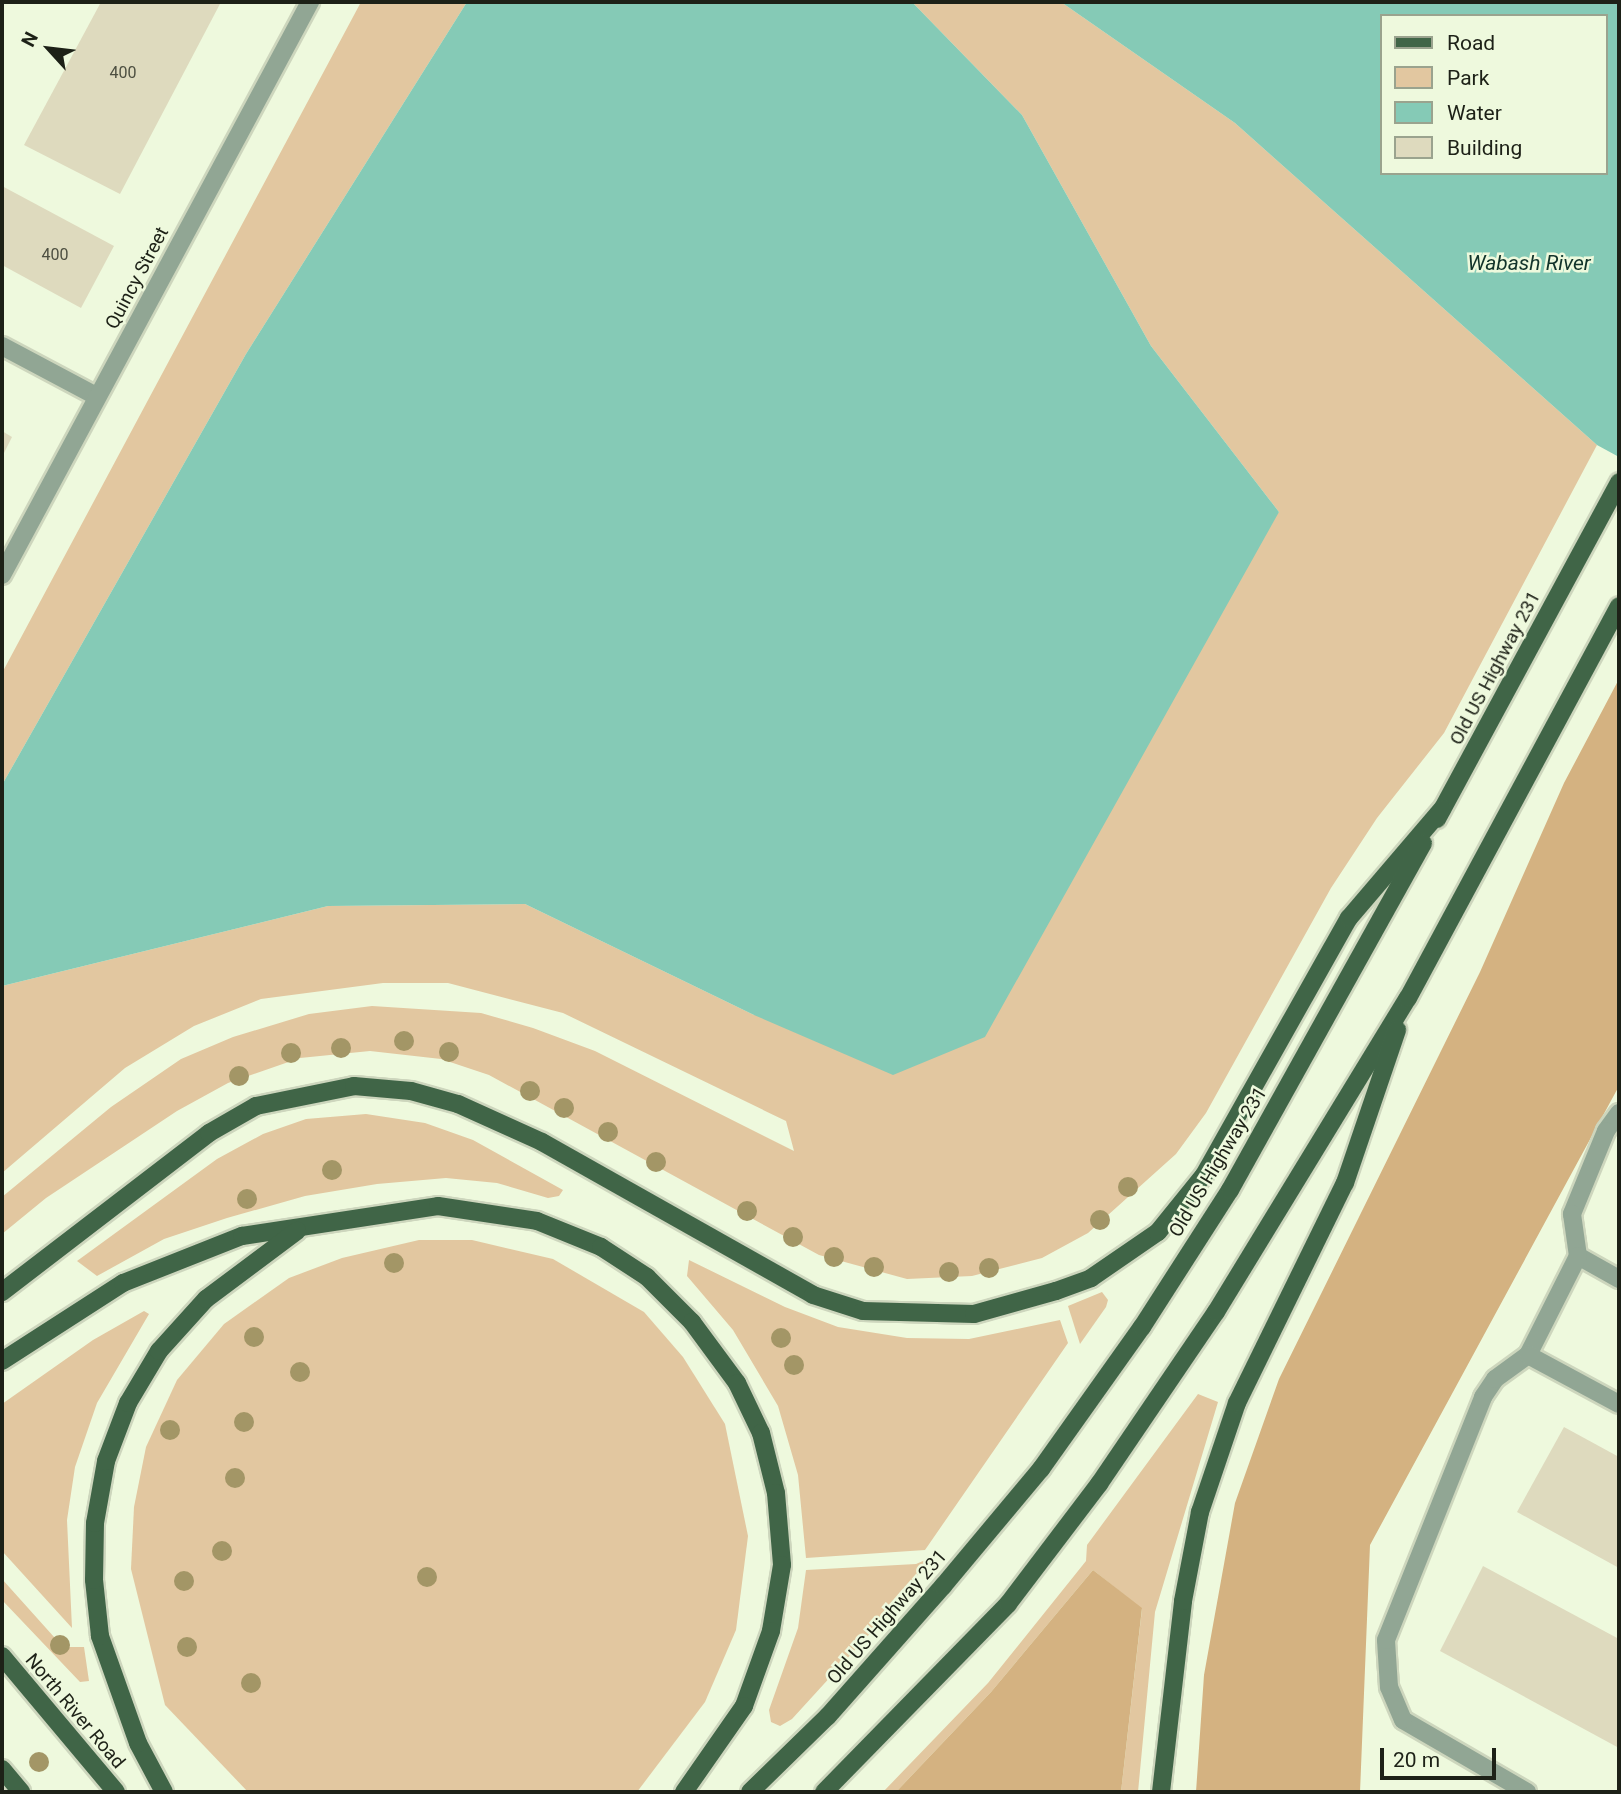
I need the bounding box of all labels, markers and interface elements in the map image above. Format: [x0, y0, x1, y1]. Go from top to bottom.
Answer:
north arrow [14, 14, 84, 84]
legend [1380, 14, 1607, 175]
text: N [17, 28, 43, 50]
text: Road [1447, 31, 1495, 55]
house number: 400 [110, 63, 136, 83]
text: Park [1447, 66, 1489, 90]
text: Water [1447, 101, 1502, 125]
text: Building [1447, 136, 1522, 160]
street label: Quincy Street [101, 223, 173, 333]
house number: 400 [42, 245, 68, 265]
water label: Wabash River [1467, 250, 1591, 276]
street label: Old US Highway 231 [1445, 587, 1545, 749]
street label: Old US Highway 231 [1164, 1083, 1272, 1241]
street label: Old US Highway 231 [822, 1545, 952, 1689]
street label: North River Road [20, 1649, 130, 1773]
scale bar [1383, 1734, 1498, 1778]
text: 20 m [1393, 1748, 1440, 1772]

